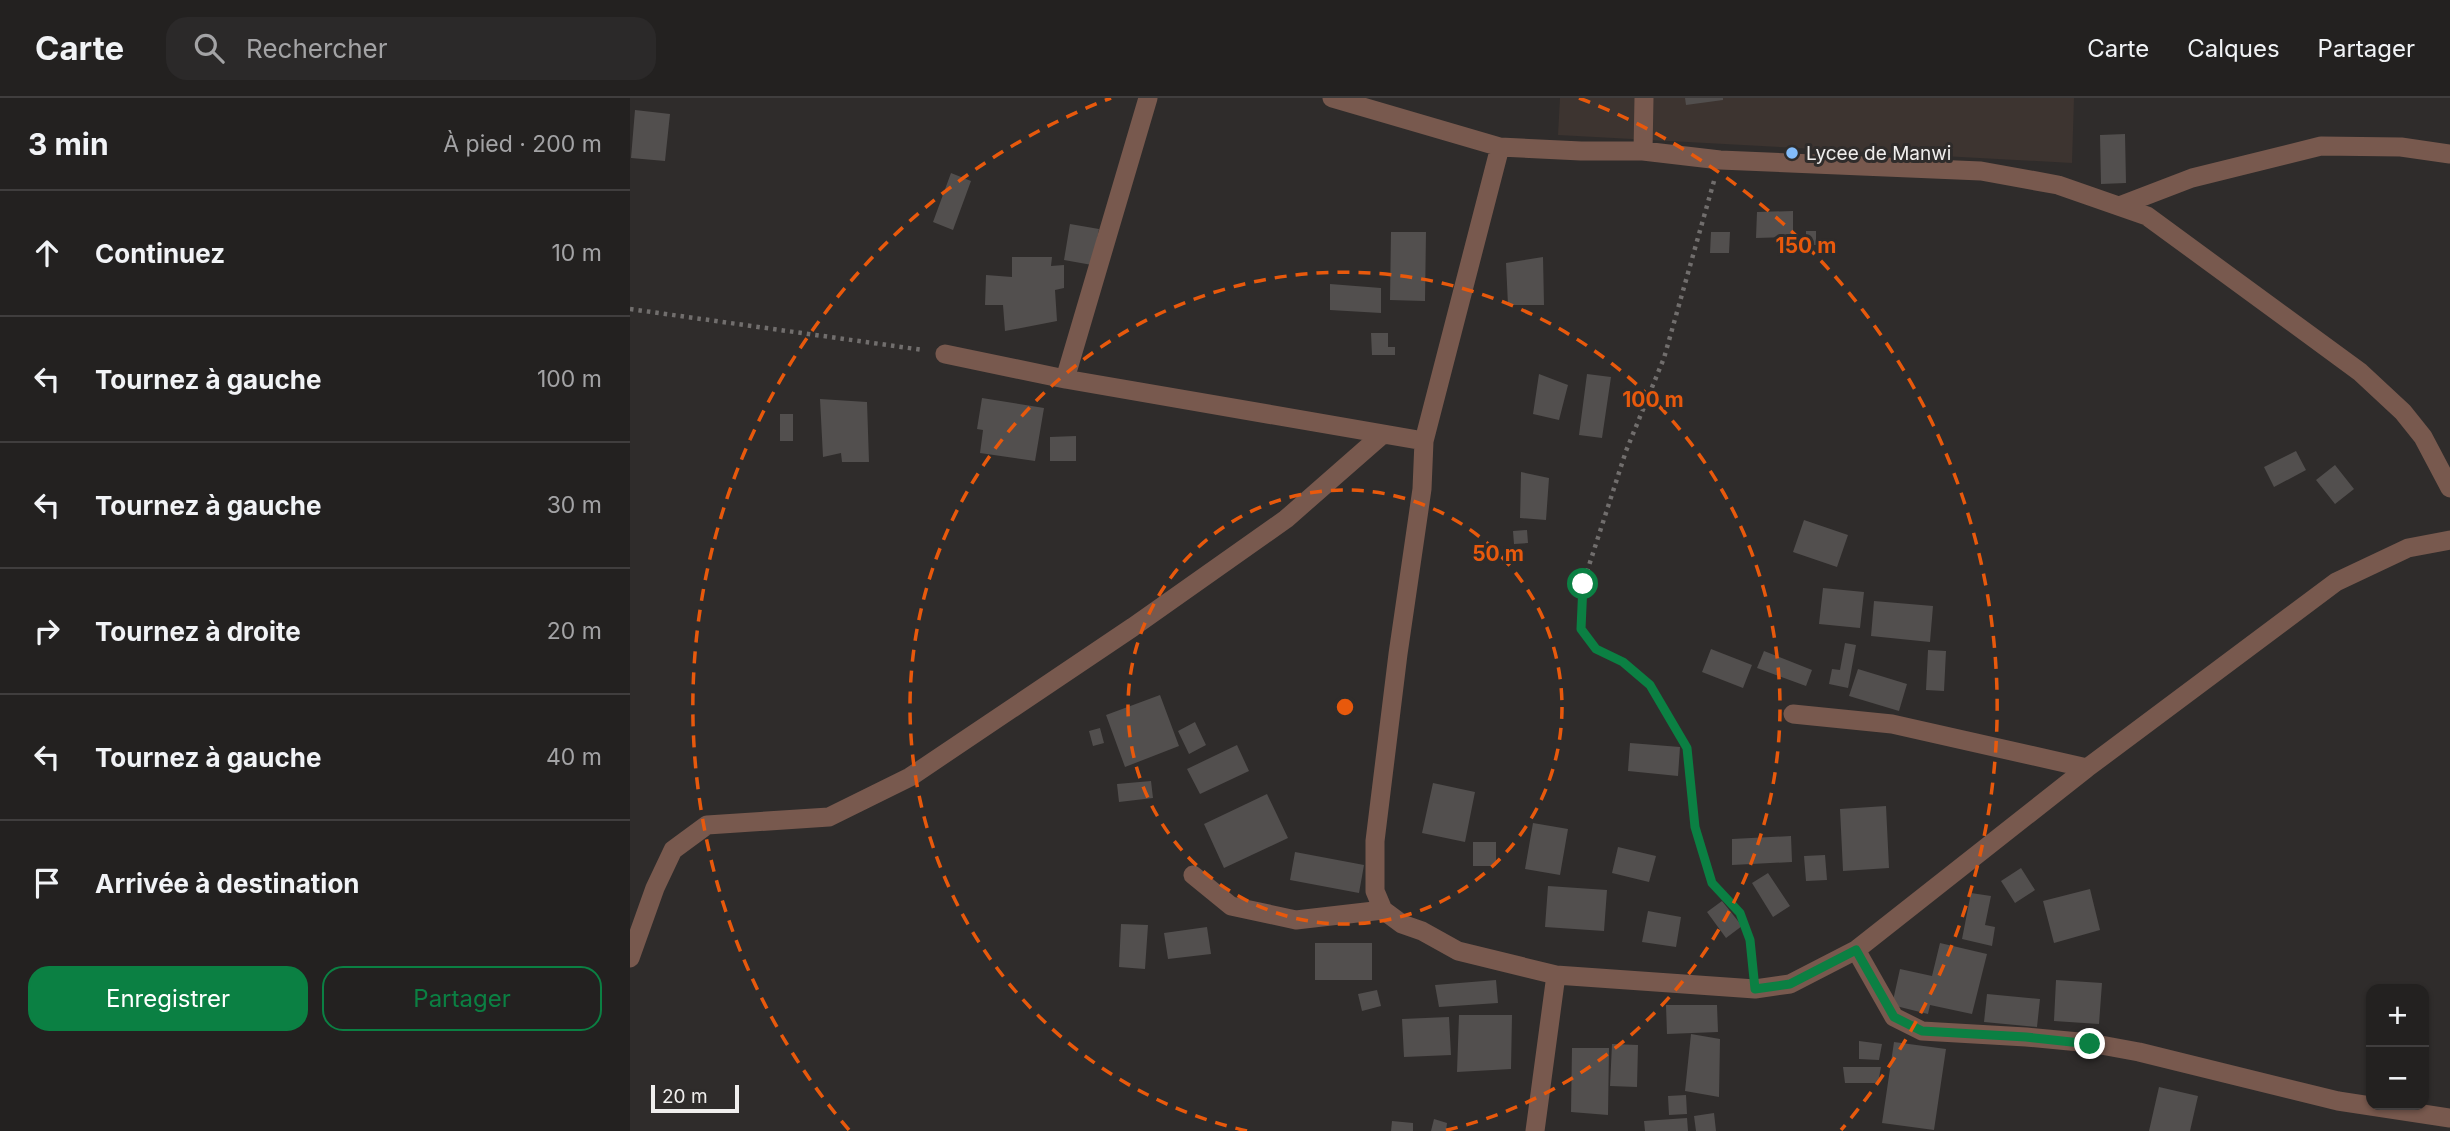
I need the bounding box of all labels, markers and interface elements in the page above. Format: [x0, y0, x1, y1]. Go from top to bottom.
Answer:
search box [166, 17, 656, 80]
text: Carte [35, 28, 124, 68]
icon: search [190, 29, 228, 67]
text: Rechercher [246, 33, 388, 64]
text: Carte [2087, 34, 2149, 63]
text: Calques [2187, 34, 2280, 63]
text: Partager [2318, 34, 2415, 63]
text: 3 min [28, 126, 109, 162]
text: À pied · 200 m [443, 130, 602, 158]
place label: Lycee de Manwi [1806, 142, 1951, 165]
marker: Lycee de Manwi [1784, 145, 1800, 161]
text: 150 m [1776, 233, 1836, 258]
icon: ahead [28, 234, 66, 272]
text: Continuez [95, 238, 225, 269]
text: 10 m [552, 239, 602, 267]
icon: left [28, 360, 66, 398]
text: Tournez à gauche [95, 364, 321, 395]
text: 100 m [537, 365, 602, 393]
text: 100 m [1622, 387, 1684, 412]
icon: left [28, 486, 66, 524]
text: Tournez à gauche [95, 490, 321, 521]
text: 30 m [547, 491, 602, 519]
text: 50 m [1472, 541, 1524, 566]
route start [1567, 568, 1598, 599]
icon: right [28, 612, 66, 650]
text: Tournez à droite [95, 616, 301, 647]
text: 20 m [547, 617, 602, 645]
centre of rings [1333, 695, 1357, 719]
icon: left [28, 738, 66, 776]
text: Tournez à gauche [95, 742, 321, 773]
text: 40 m [546, 743, 602, 771]
icon: arrive [28, 864, 66, 902]
text: Arrivée à destination [95, 868, 360, 899]
button: Enregistrer [28, 966, 308, 1031]
button: Partager [322, 966, 602, 1031]
map controls [2366, 984, 2429, 1110]
button: + [2366, 984, 2429, 1047]
route end [2074, 1028, 2105, 1059]
button: − [2366, 1047, 2429, 1110]
scale bar [651, 1082, 738, 1114]
text: 20 m [662, 1085, 708, 1108]

